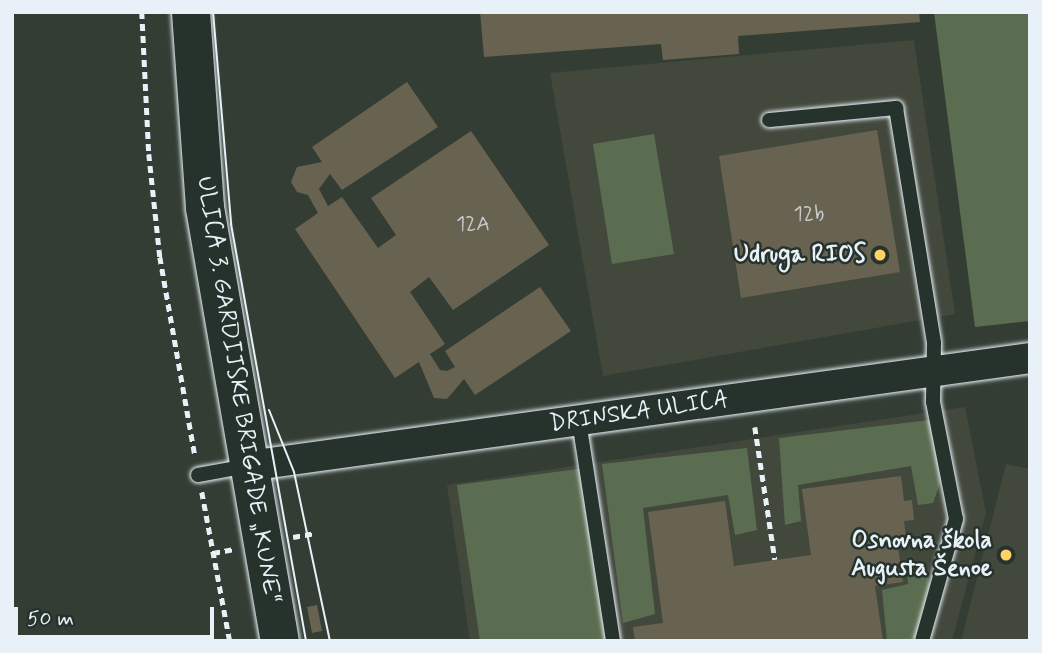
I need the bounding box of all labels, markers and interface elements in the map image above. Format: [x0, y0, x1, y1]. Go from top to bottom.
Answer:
street label: ULICA 3. GARDIJSKE BRIGADE „KUNE“ [190, 174, 286, 606]
house number: 12b [794, 201, 824, 227]
house number: 12A [456, 211, 490, 237]
place label: Udruga RIOS [734, 241, 866, 269]
marker: Udruga RIOS [872, 247, 888, 263]
street label: DRINSKA ULICA [546, 385, 732, 439]
place label: Osnovna škola Augusta Šenoe [851, 527, 992, 583]
marker: Osnovna škola Augusta Šenoe [998, 547, 1014, 563]
scale bar [18, 594, 217, 638]
text: 50 m [27, 605, 74, 633]

